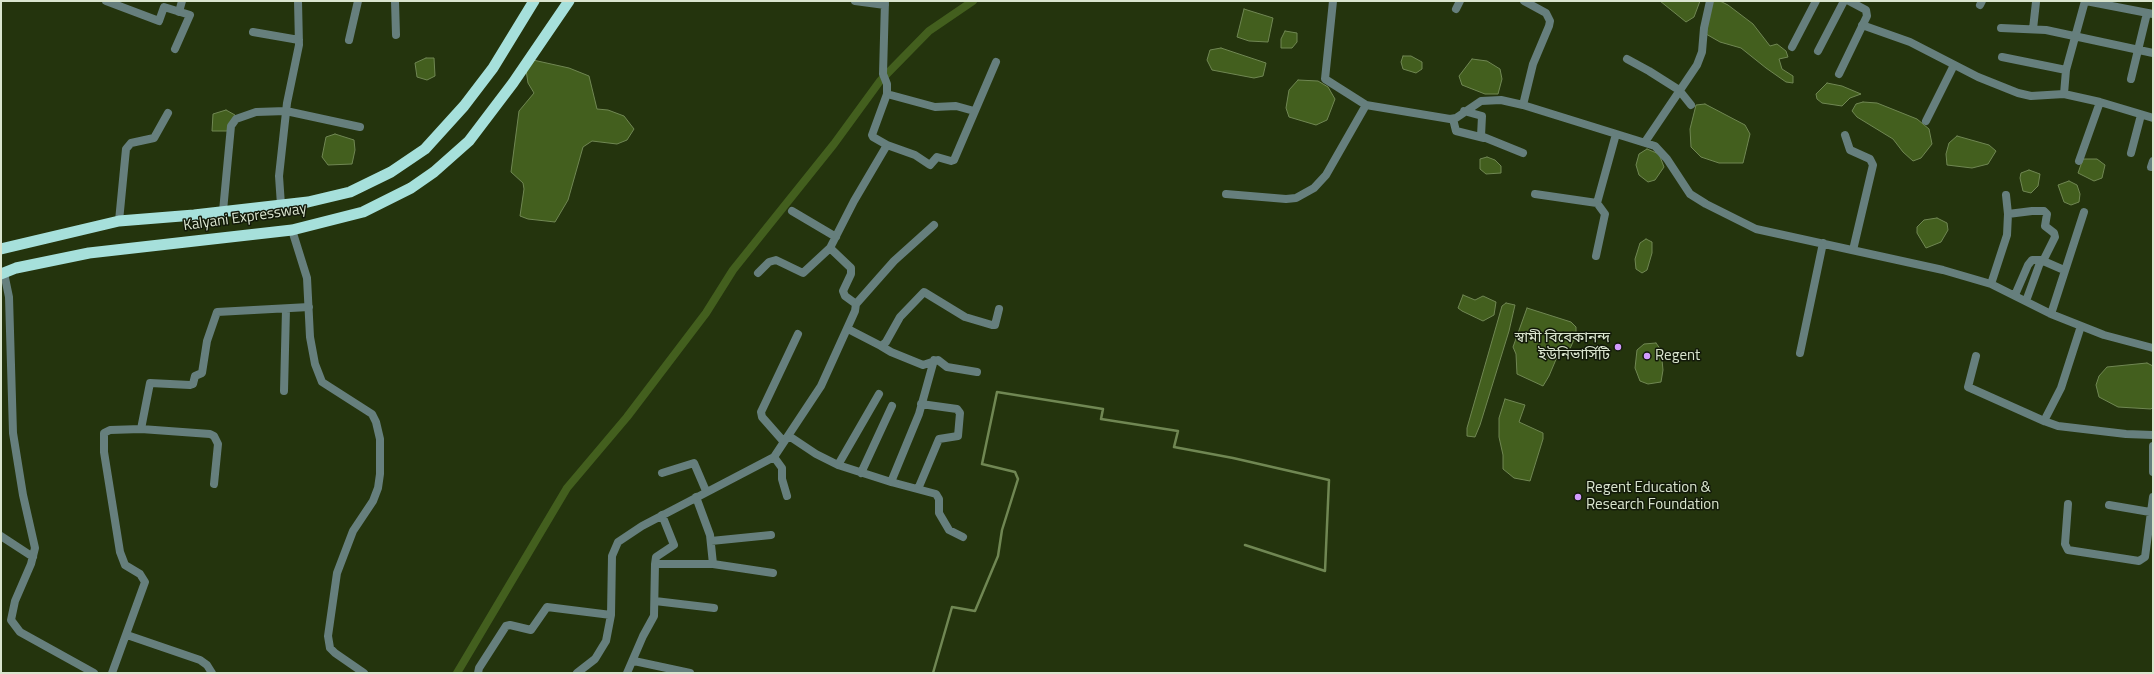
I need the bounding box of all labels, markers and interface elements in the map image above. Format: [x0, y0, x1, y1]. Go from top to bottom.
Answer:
street label: Kalyani Expressway [182, 200, 308, 236]
place label: স্বামী বিবেকানন্দ ইউনিভার্সিটি [1515, 329, 1610, 364]
marker: স্বামী বিবেকানন্দ ইউনিভার্সিটি [1613, 342, 1623, 352]
place label: Regent [1655, 347, 1700, 365]
marker: Regent [1642, 351, 1652, 361]
place label: Regent Education & Research Foundation [1586, 479, 1719, 514]
marker: Regent Education & Research Foundation [1573, 492, 1583, 502]

